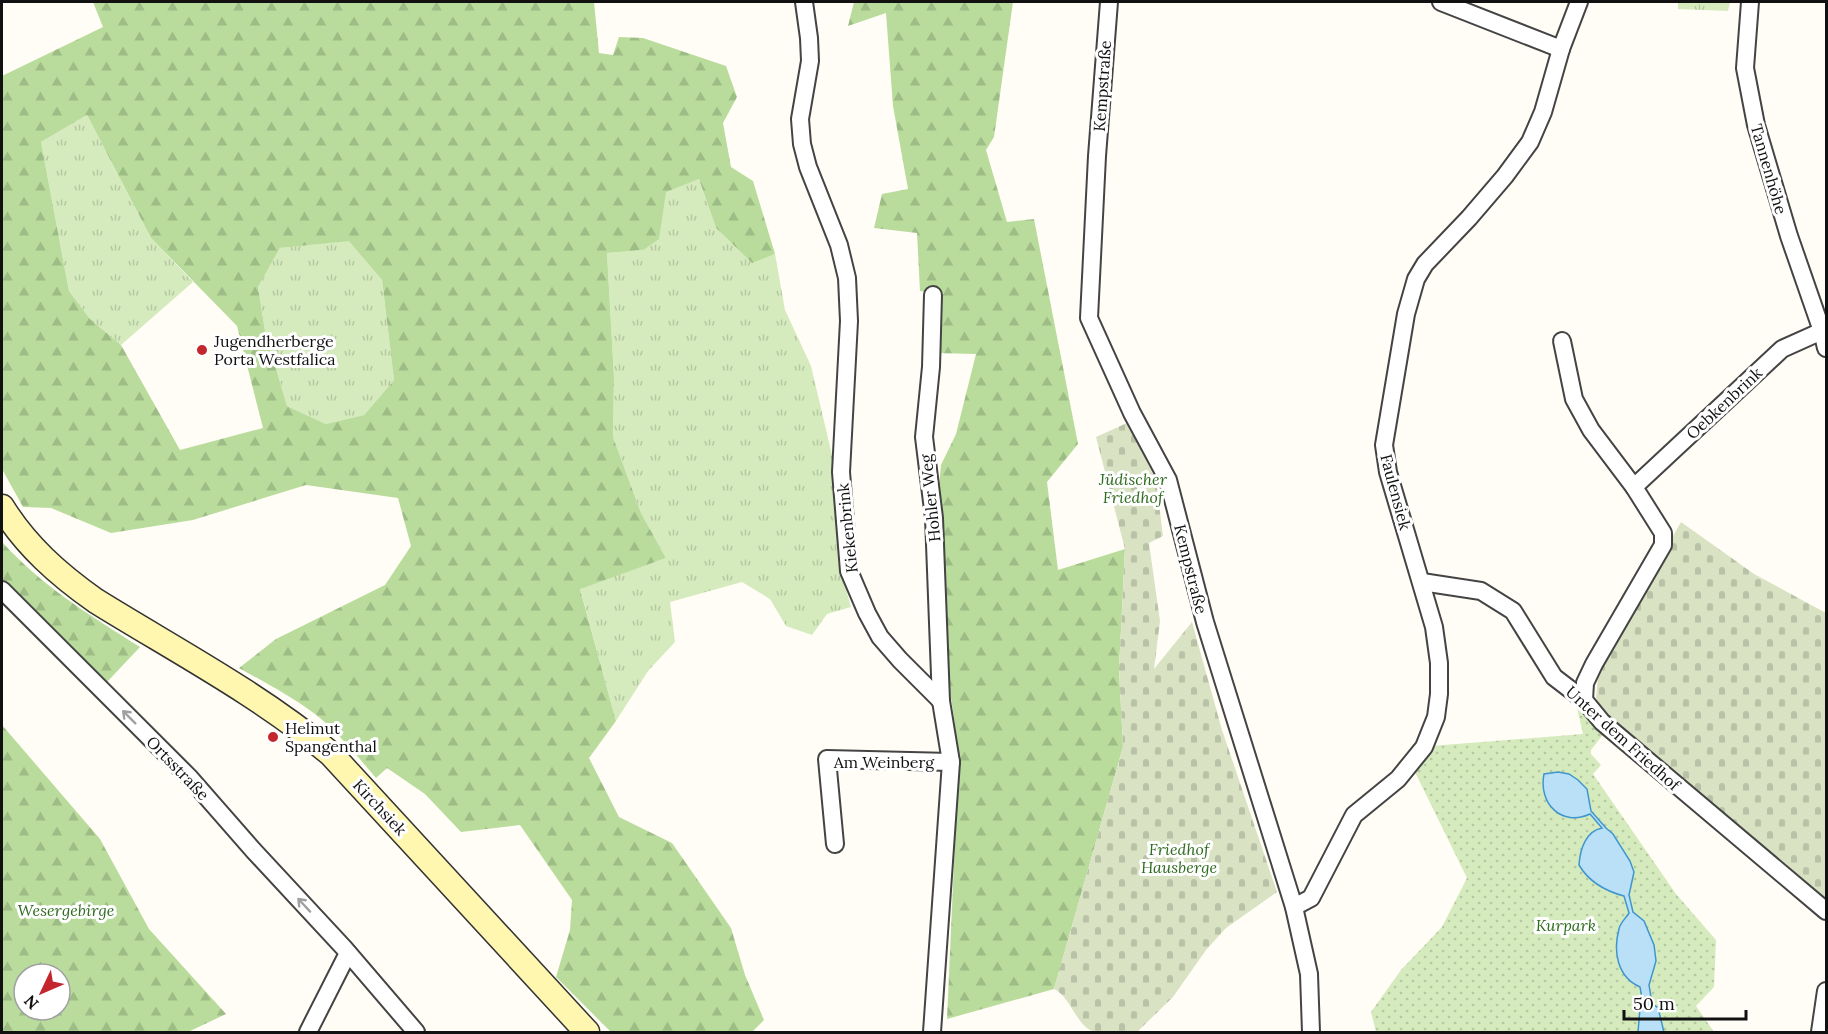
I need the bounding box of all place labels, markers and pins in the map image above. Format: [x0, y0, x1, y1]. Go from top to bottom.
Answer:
place label: Jugendherberge Porta Westfalica [213, 331, 335, 369]
marker: Jugendherberge Porta Westfalica [195, 343, 209, 357]
place label: Helmut Spangenthal [285, 718, 377, 756]
marker: Helmut Spangenthal [266, 730, 280, 744]

